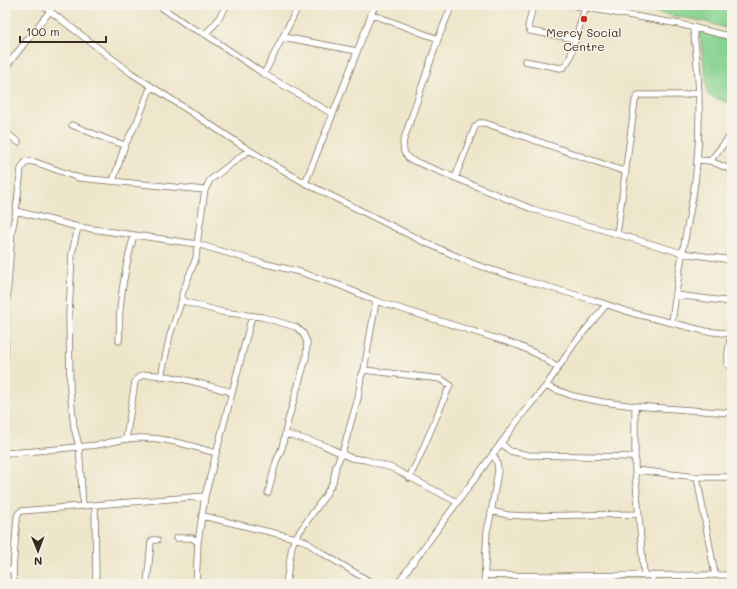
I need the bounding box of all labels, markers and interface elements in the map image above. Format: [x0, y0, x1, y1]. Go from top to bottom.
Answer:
marker: Mercy Social Centre [579, 14, 589, 24]
scale bar [20, 18, 106, 44]
text: 100 m [26, 23, 60, 39]
place label: Mercy Social Centre [546, 24, 622, 54]
north arrow [18, 531, 58, 571]
text: N [34, 554, 42, 569]

